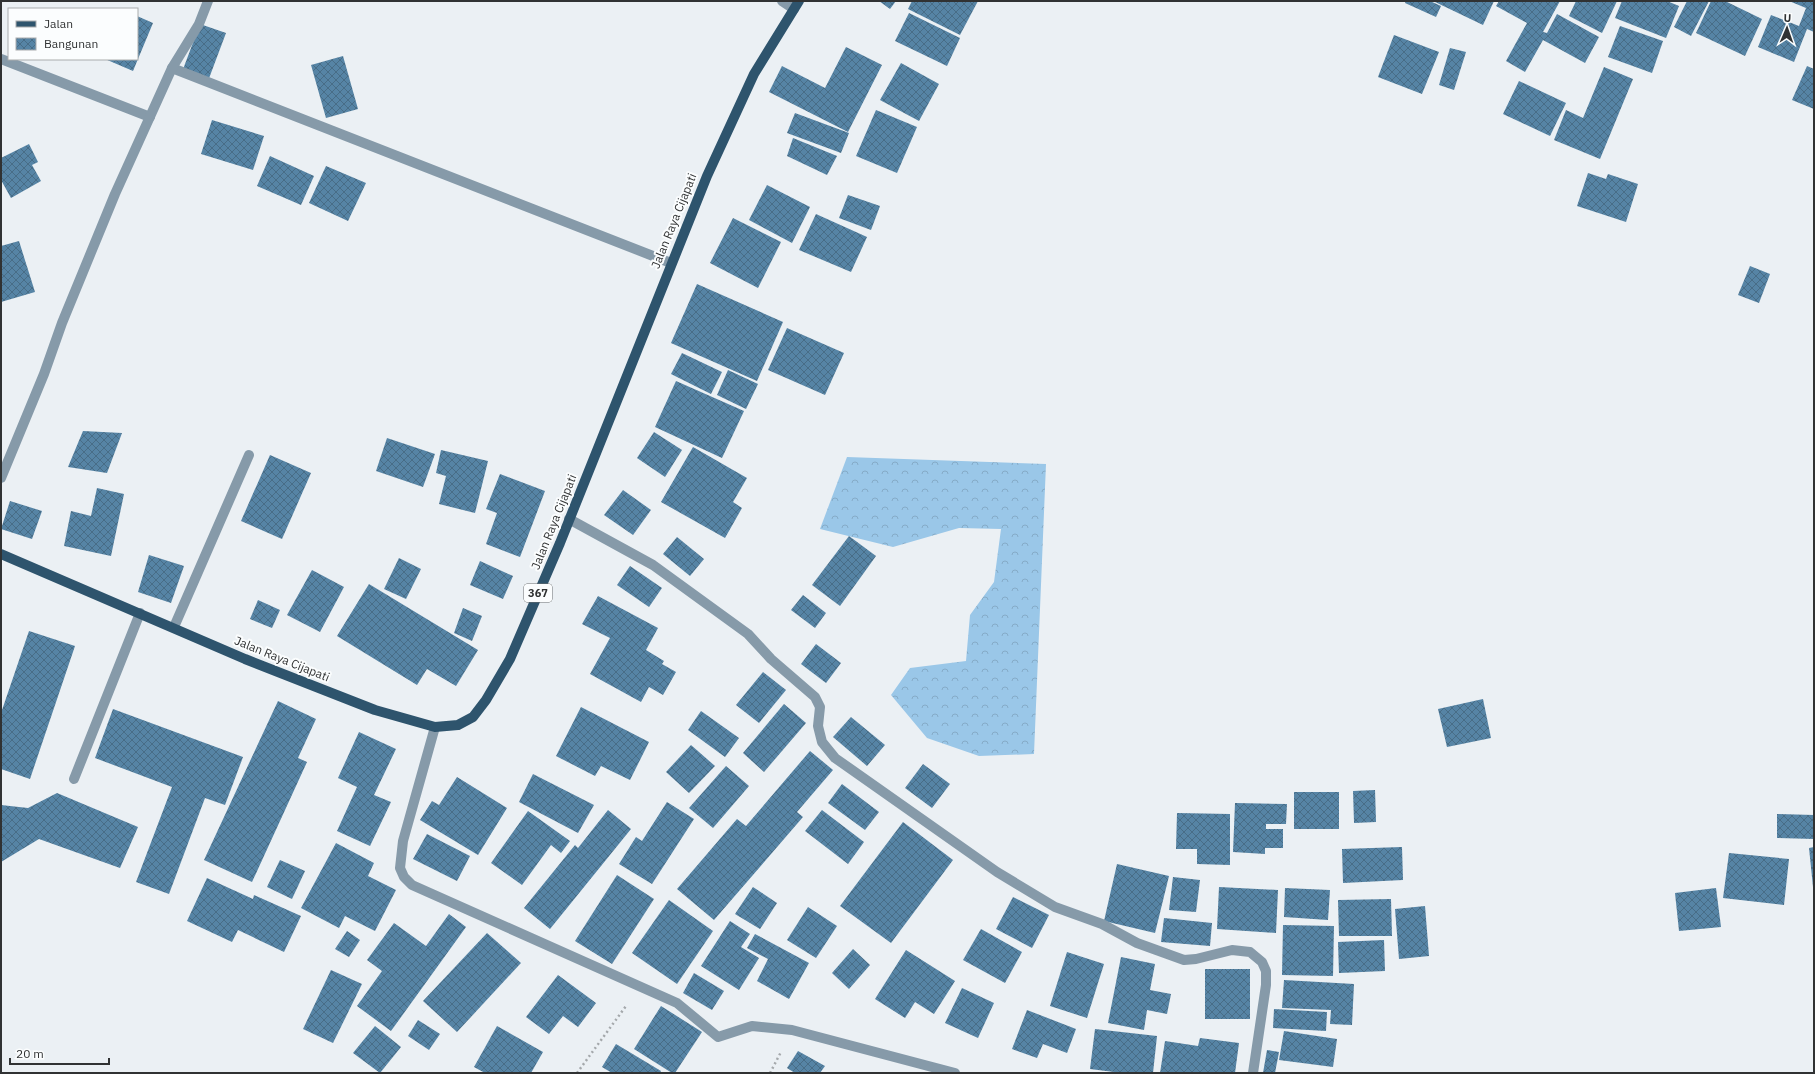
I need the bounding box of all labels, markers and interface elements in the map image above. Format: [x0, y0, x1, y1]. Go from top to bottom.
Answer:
legend [8, 8, 138, 60]
north arrow [1767, 8, 1807, 48]
text: U [1783, 11, 1791, 25]
text: Jalan [44, 16, 73, 31]
text: Bangunan [44, 36, 98, 51]
street label: Jalan Raya Cijapati [648, 171, 699, 271]
street label: Jalan Raya Cijapati [528, 472, 579, 572]
road number: 367 [524, 584, 552, 602]
street label: Jalan Raya Cijapati [232, 633, 332, 684]
scale bar [10, 1040, 109, 1066]
text: 20 m [16, 1046, 44, 1061]

